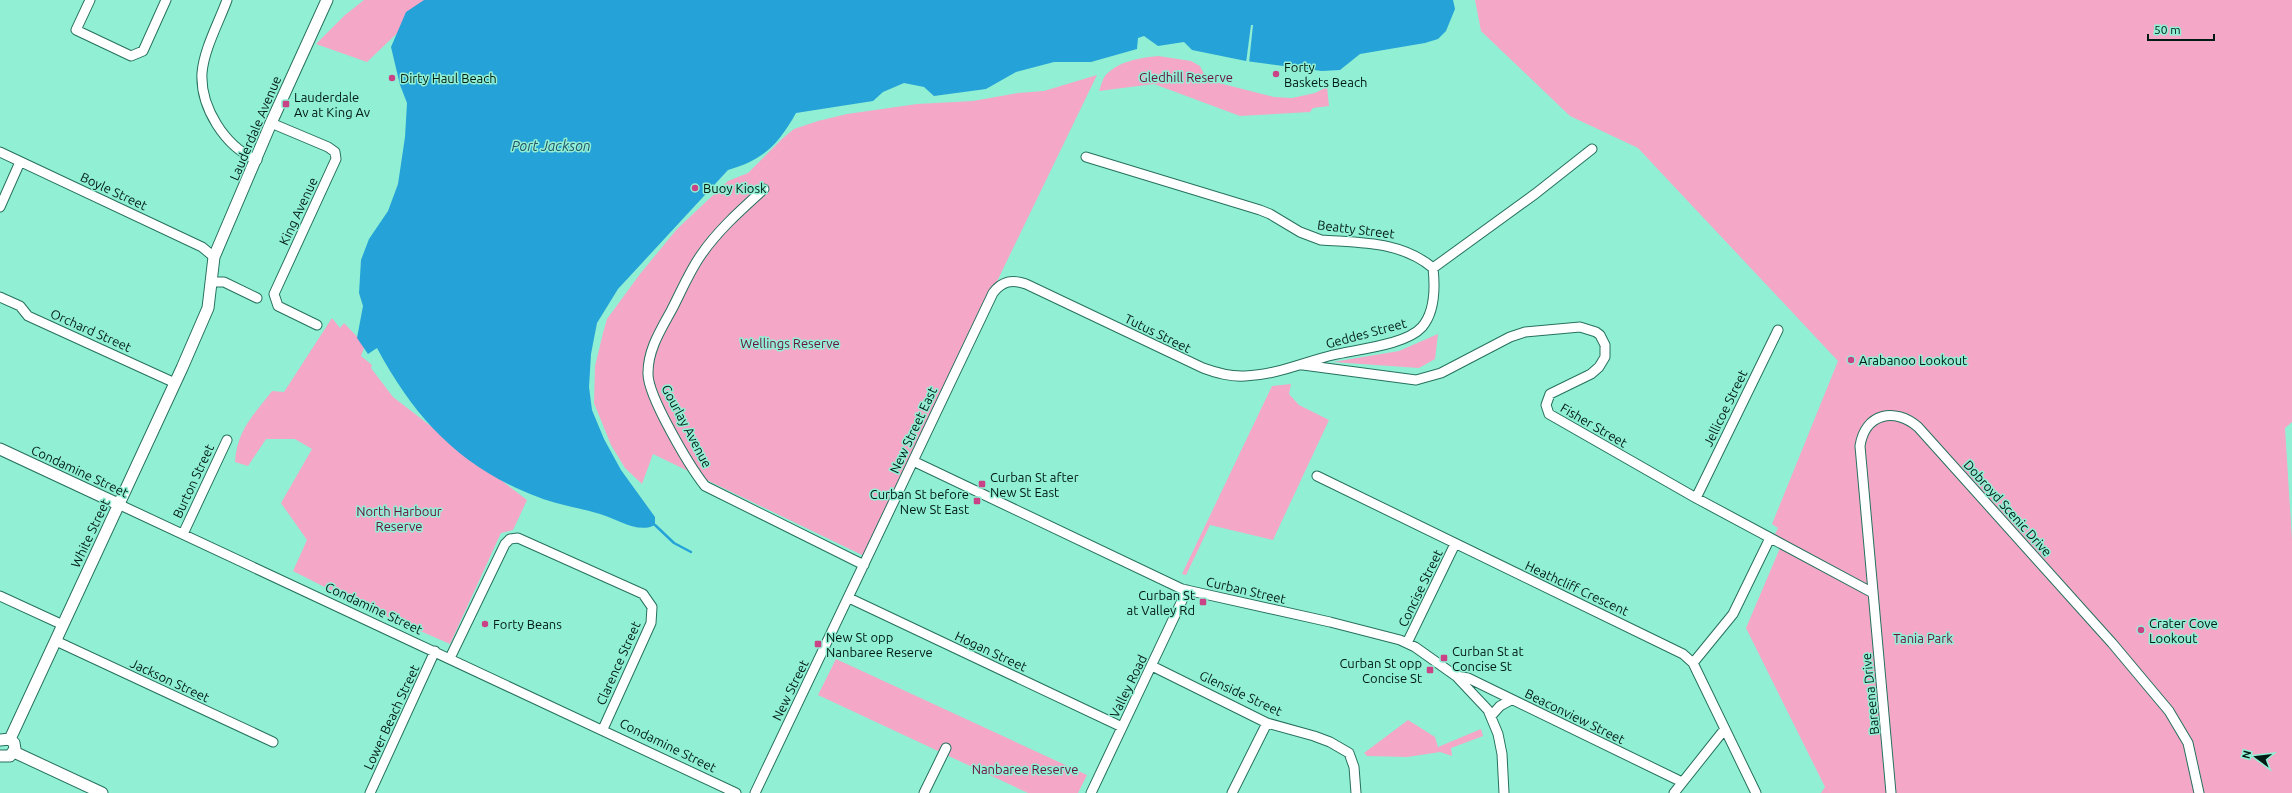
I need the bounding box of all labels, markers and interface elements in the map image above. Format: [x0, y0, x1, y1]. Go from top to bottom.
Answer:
scale bar [2148, 16, 2214, 42]
text: 50 m [2154, 23, 2181, 36]
place label: Forty Baskets Beach [1284, 60, 1367, 89]
marker: Forty Baskets Beach [1271, 69, 1281, 79]
park label: Gledhill Reserve [1139, 70, 1233, 84]
place label: Dirty Haul Beach [400, 71, 497, 85]
marker: Dirty Haul Beach [387, 73, 397, 83]
street label: Lauderdale Avenue [227, 74, 283, 182]
place label: Lauderdale Av at King Av [294, 90, 371, 119]
marker: Lauderdale Av at King Av [281, 99, 291, 109]
water label: Port Jackson [511, 138, 591, 154]
street label: Boyle Street [78, 169, 150, 213]
street label: King Avenue [276, 175, 320, 247]
place label: Buoy Kiosk [703, 181, 767, 195]
marker: Buoy Kiosk [690, 183, 700, 193]
street label: Beatty Street [1316, 217, 1396, 241]
street label: Orchard Street [48, 306, 134, 354]
street label: Tutus Street [1123, 311, 1193, 355]
street label: Geddes Street [1324, 315, 1408, 351]
park label: Wellings Reserve [740, 336, 840, 350]
place label: Arabanoo Lookout [1859, 353, 1967, 367]
marker: Arabanoo Lookout [1846, 355, 1856, 365]
street label: Jellicoe Street [1700, 367, 1750, 449]
street label: Gourlay Avenue [659, 382, 715, 470]
street label: New Street East [887, 385, 939, 475]
street label: Fisher Street [1558, 400, 1630, 450]
street label: Condamine Street [29, 442, 131, 500]
street label: Burton Street [170, 442, 216, 520]
street label: Dobroyd Scenic Drive [1961, 457, 2055, 559]
place label: Curban St after New St East [990, 470, 1079, 499]
marker: Curban St after New St East [977, 479, 987, 489]
place label: Curban St before New St East [870, 487, 969, 516]
street label: White Street [68, 496, 112, 570]
marker: Curban St before New St East [972, 496, 982, 506]
park label: North Harbour Reserve [356, 504, 442, 533]
street label: Concise Street [1395, 547, 1445, 629]
street label: Heathcliff Crescent [1523, 558, 1631, 618]
street label: Curban Street [1205, 574, 1287, 606]
street label: Condamine Street [323, 579, 425, 637]
place label: Curban St at Valley Rd [1127, 588, 1195, 617]
marker: Curban St at Valley Rd [1198, 597, 1208, 607]
place label: Crater Cove Lookout [2149, 616, 2218, 645]
place label: Forty Beans [493, 617, 562, 631]
marker: Forty Beans [480, 619, 490, 629]
street label: Clarence Street [593, 619, 643, 707]
marker: Crater Cove Lookout [2136, 625, 2146, 635]
street label: Hogan Street [953, 628, 1029, 674]
place label: New St opp Nanbaree Reserve [826, 630, 933, 659]
park label: Tania Park [1893, 631, 1953, 645]
marker: New St opp Nanbaree Reserve [813, 639, 823, 649]
place label: Curban St at Concise St [1452, 644, 1524, 673]
street label: Valley Road [1107, 652, 1149, 720]
street label: Bareena Drive [1859, 652, 1881, 736]
marker: Curban St at Concise St [1439, 653, 1449, 663]
street label: Jackson Street [128, 656, 212, 704]
place label: Curban St opp Concise St [1339, 656, 1422, 685]
street label: New Street [769, 657, 811, 723]
street label: Lower Beach Street [361, 662, 421, 772]
marker: Curban St opp Concise St [1425, 665, 1435, 675]
street label: Glenside Street [1197, 668, 1285, 718]
street label: Beaconview Street [1523, 686, 1627, 746]
street label: Condamine Street [618, 716, 718, 774]
north arrow [2236, 737, 2276, 777]
text: N [2239, 749, 2253, 760]
park label: Nanbaree Reserve [972, 762, 1078, 776]

